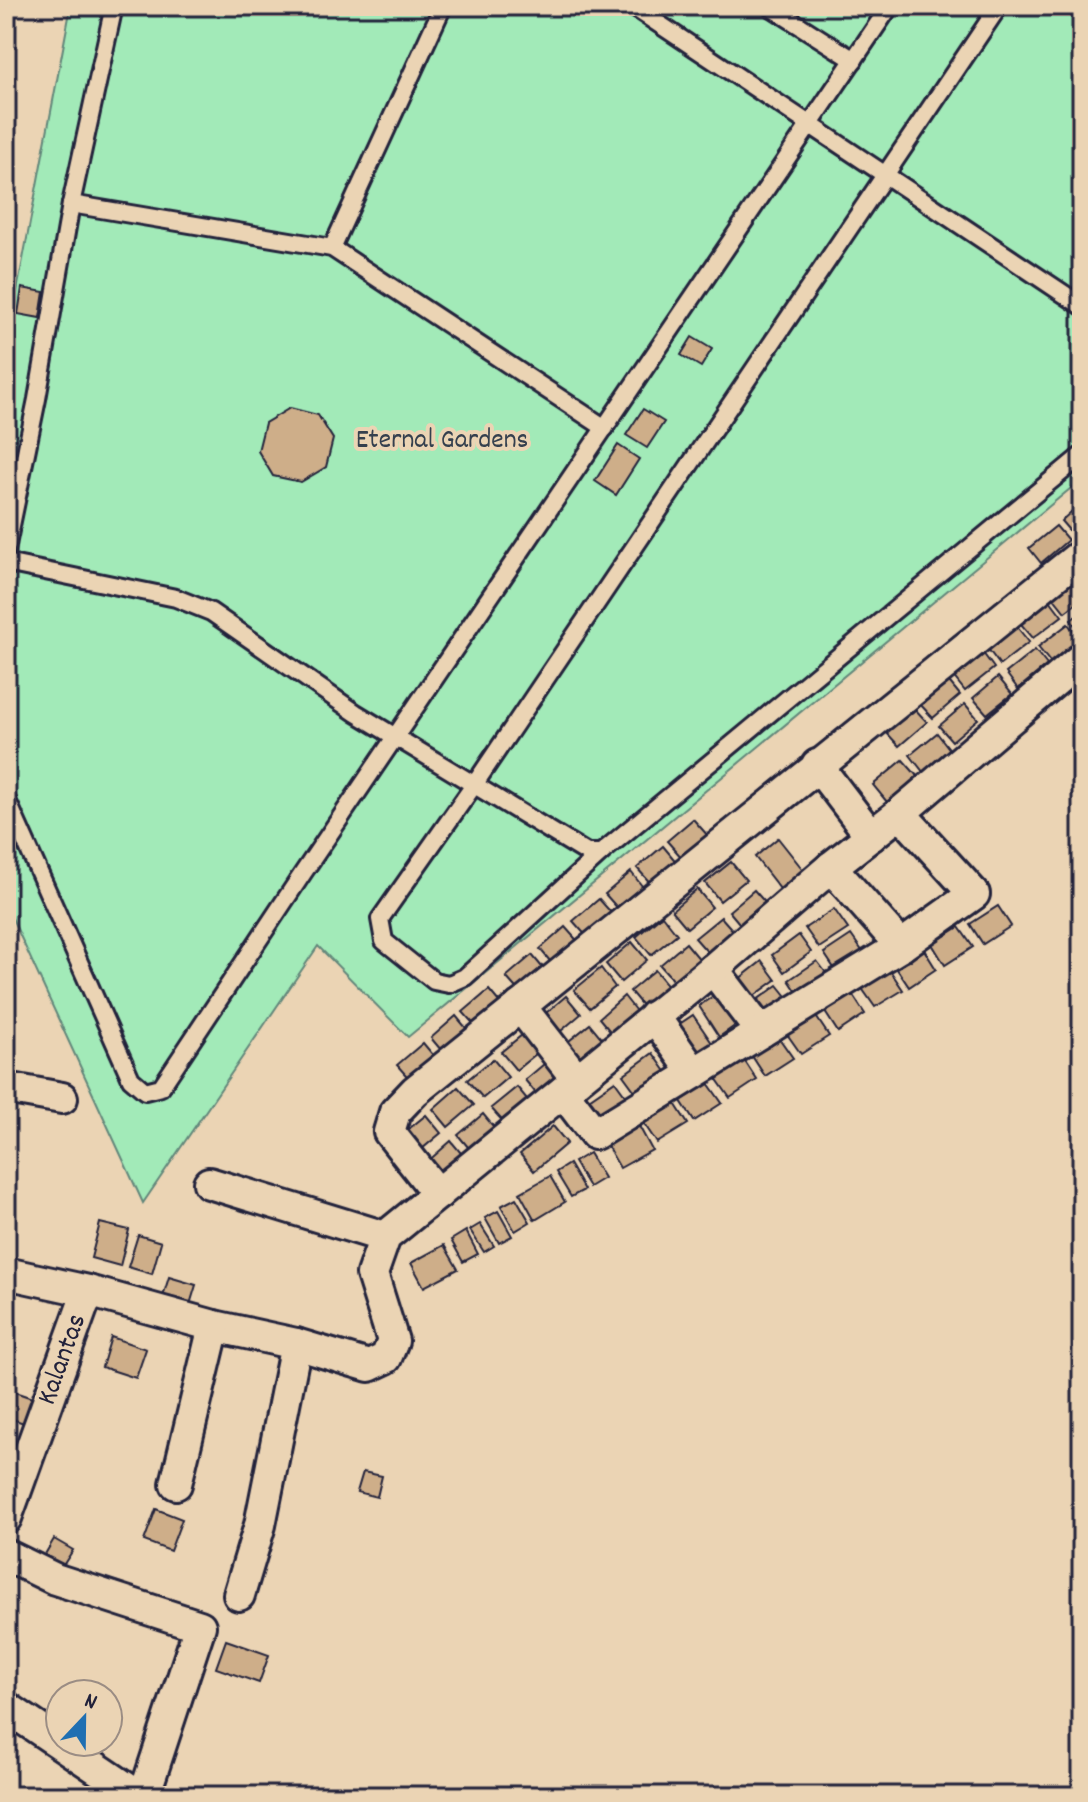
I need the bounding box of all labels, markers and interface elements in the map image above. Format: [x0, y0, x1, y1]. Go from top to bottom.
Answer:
park label: Eternal Gardens [356, 422, 528, 462]
street label: Kalantas [29, 1309, 99, 1411]
north arrow [44, 1678, 124, 1758]
text: N [79, 1686, 101, 1719]

